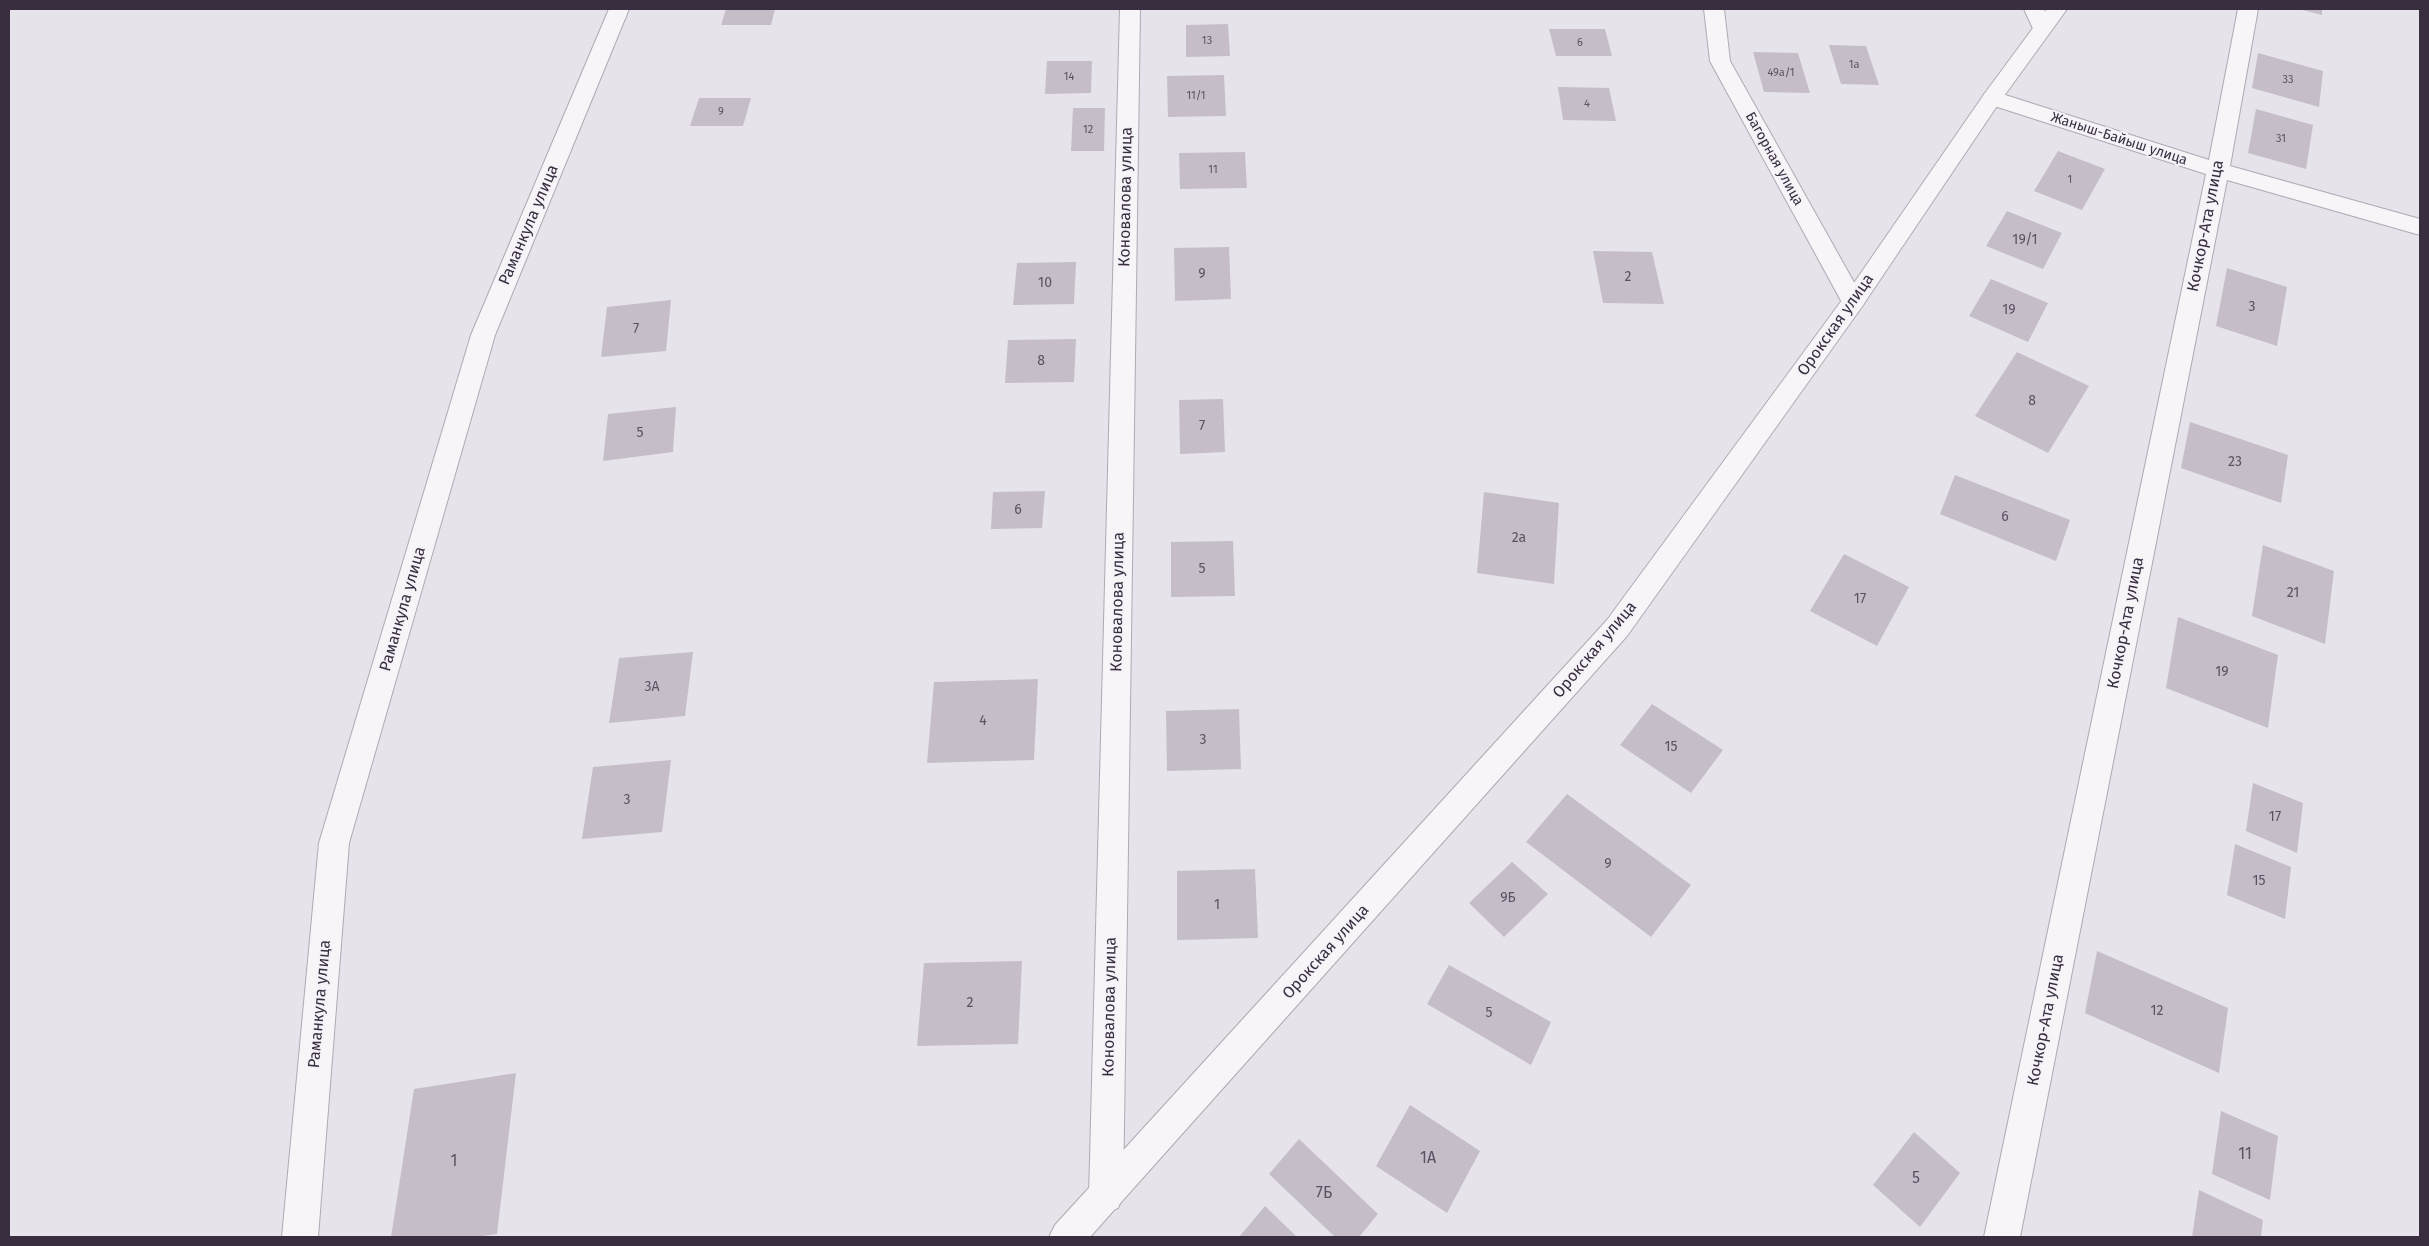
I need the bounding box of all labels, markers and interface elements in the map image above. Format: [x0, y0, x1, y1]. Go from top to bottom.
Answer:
house number: 13 [1202, 34, 1212, 48]
house number: 6 [1577, 36, 1583, 50]
house number: 1а [1849, 58, 1859, 72]
house number: 49а/1 [1767, 66, 1795, 80]
house number: 14 [1064, 70, 1074, 84]
house number: 33 [2283, 73, 2293, 87]
house number: 11/1 [1186, 89, 1206, 103]
house number: 4 [1584, 97, 1590, 111]
house number: 9 [718, 105, 724, 119]
street label: Багорная улица [1741, 109, 1807, 209]
street label: Жаныш-Байыш улица [2049, 109, 2189, 169]
house number: 12 [1083, 123, 1093, 137]
street label: Коновалова улица [1115, 127, 1137, 267]
house number: 31 [2276, 132, 2286, 146]
street label: Кочкор-Ата улица [2184, 159, 2228, 293]
street label: Раманкула улица [495, 162, 563, 288]
house number: 11 [1208, 163, 1218, 177]
house number: 1 [2068, 173, 2072, 187]
house number: 19/1 [2012, 232, 2038, 248]
house number: 9 [1198, 266, 1206, 282]
house number: 2 [1625, 269, 1631, 285]
street label: Орокская улица [1794, 270, 1878, 380]
house number: 10 [1038, 275, 1052, 291]
house number: 3 [2249, 299, 2255, 315]
house number: 19 [2002, 302, 2016, 318]
house number: 7 [633, 321, 639, 337]
house number: 8 [1037, 353, 1045, 369]
house number: 8 [2028, 393, 2036, 409]
house number: 7 [1199, 418, 1205, 434]
house number: 5 [636, 425, 644, 441]
house number: 23 [2228, 454, 2242, 470]
house number: 6 [1014, 502, 1022, 518]
house number: 6 [2001, 509, 2009, 525]
house number: 2а [1512, 530, 1526, 546]
street label: Коновалова улица [1107, 532, 1129, 672]
street label: Раманкула улица [376, 544, 430, 674]
street label: Кочкор-Ата улица [2104, 556, 2148, 690]
house number: 5 [1198, 561, 1206, 577]
house number: 21 [2287, 585, 2299, 601]
house number: 17 [1854, 591, 1866, 607]
street label: Орокская улица [1549, 598, 1641, 702]
house number: 19 [2215, 664, 2229, 680]
house number: 3А [644, 679, 660, 695]
house number: 4 [979, 713, 987, 729]
house number: 3 [1200, 732, 1206, 748]
house number: 15 [1664, 739, 1678, 755]
house number: 3 [624, 792, 630, 808]
house number: 17 [2269, 809, 2281, 825]
house number: 9 [1604, 856, 1612, 872]
house number: 15 [2252, 873, 2266, 889]
house number: 9Б [1500, 890, 1516, 906]
house number: 1 [1214, 897, 1220, 913]
street label: Орокская улица [1279, 901, 1373, 1003]
street label: Коновалова улица [1099, 937, 1121, 1077]
street label: Раманкула улица [305, 939, 335, 1069]
street label: Кочкор-Ата улица [2024, 953, 2068, 1087]
house number: 2 [967, 995, 973, 1011]
house number: 12 [2151, 1003, 2163, 1019]
house number: 5 [1485, 1005, 1493, 1021]
house number: 11 [2238, 1145, 2252, 1165]
house number: 1А [1420, 1149, 1436, 1169]
house number: 1 [451, 1152, 457, 1172]
house number: 5 [1912, 1169, 1920, 1189]
house number: 7Б [1316, 1184, 1332, 1204]

